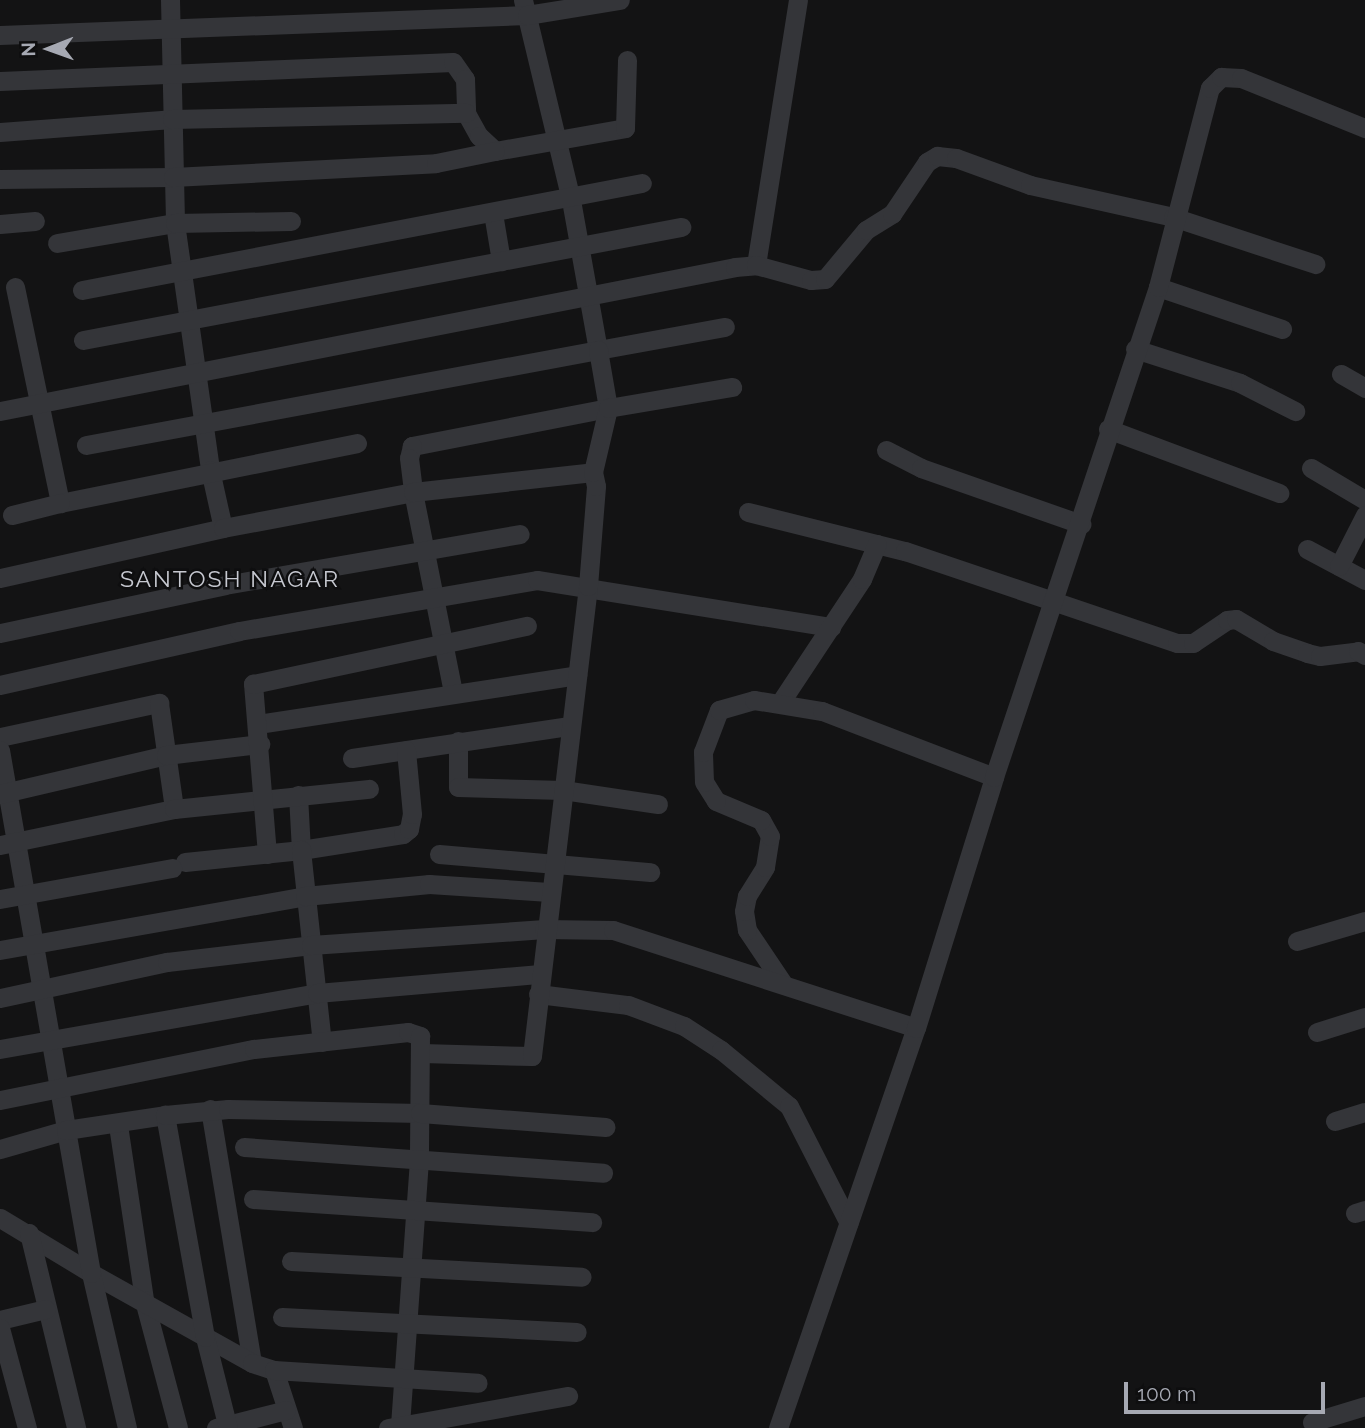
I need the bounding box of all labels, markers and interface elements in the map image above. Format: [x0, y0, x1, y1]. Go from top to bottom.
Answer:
north arrow [14, 14, 84, 84]
text: N [17, 42, 39, 57]
district label: SANTOSH NAGAR [122, 565, 338, 593]
scale bar [1127, 1368, 1328, 1412]
text: 100 m [1137, 1381, 1196, 1406]

